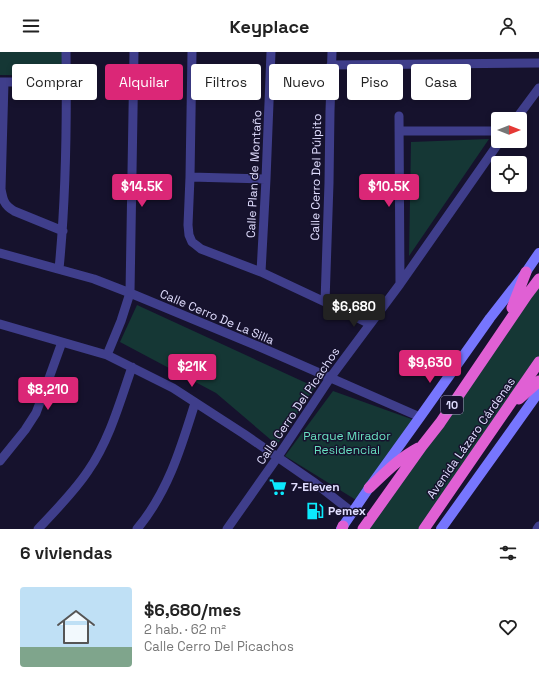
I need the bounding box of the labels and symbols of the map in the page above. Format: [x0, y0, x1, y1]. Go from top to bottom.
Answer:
street label: Calle Plan de Montaño [243, 110, 265, 238]
north arrow [491, 112, 527, 148]
street label: Calle Cerro Del Púlpito [307, 113, 325, 241]
pin: $14.5K [109, 174, 175, 208]
pin: $10.5K [356, 174, 422, 208]
street label: Calle Cerro De La Silla [157, 286, 277, 348]
pin: $6,680 [321, 294, 387, 328]
street label: Calle Cerro Del Picachos [253, 344, 343, 468]
pin: $9,630 [397, 350, 463, 384]
pin: $21K [168, 354, 216, 388]
street label: Avenida Lázaro Cárdenas [423, 374, 519, 502]
pin: $8,210 [15, 377, 81, 411]
road number: 10 [441, 396, 463, 414]
park label: Parque Mirador Residencial [303, 428, 391, 458]
supermarket icon: 7-Eleven [268, 477, 288, 497]
place label: 7-Eleven [291, 479, 340, 495]
fuel station icon: Pemex [305, 501, 325, 521]
place label: Pemex [328, 503, 366, 519]

